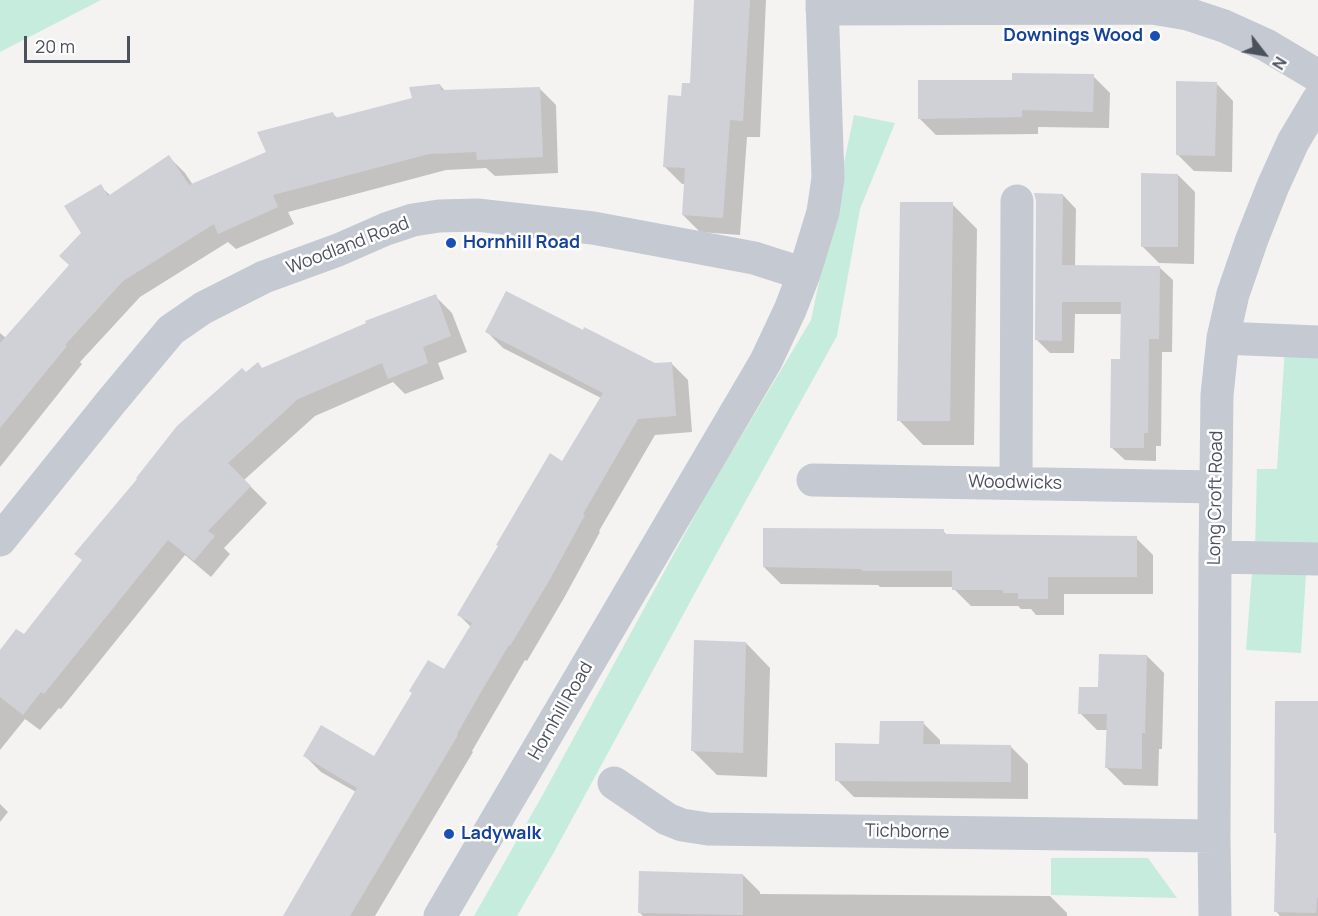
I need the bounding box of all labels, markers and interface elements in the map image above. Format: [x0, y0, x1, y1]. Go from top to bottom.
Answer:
scale bar [27, 24, 134, 62]
north arrow [1234, 24, 1294, 84]
place label: Downings Wood [1003, 25, 1143, 47]
marker: Downings Wood [1148, 29, 1162, 43]
text: 20 m [35, 34, 75, 58]
text: N [1267, 53, 1292, 74]
street label: Woodland Road [284, 213, 412, 279]
place label: Hornhill Road [463, 232, 580, 254]
marker: Hornhill Road [444, 236, 458, 250]
street label: Long Croft Road [1204, 431, 1228, 565]
street label: Woodwicks [968, 471, 1062, 495]
street label: Hornhill Road [524, 658, 598, 764]
street label: Tichborne [865, 820, 949, 844]
place label: Ladywalk [461, 823, 541, 845]
marker: Ladywalk [442, 827, 456, 841]

